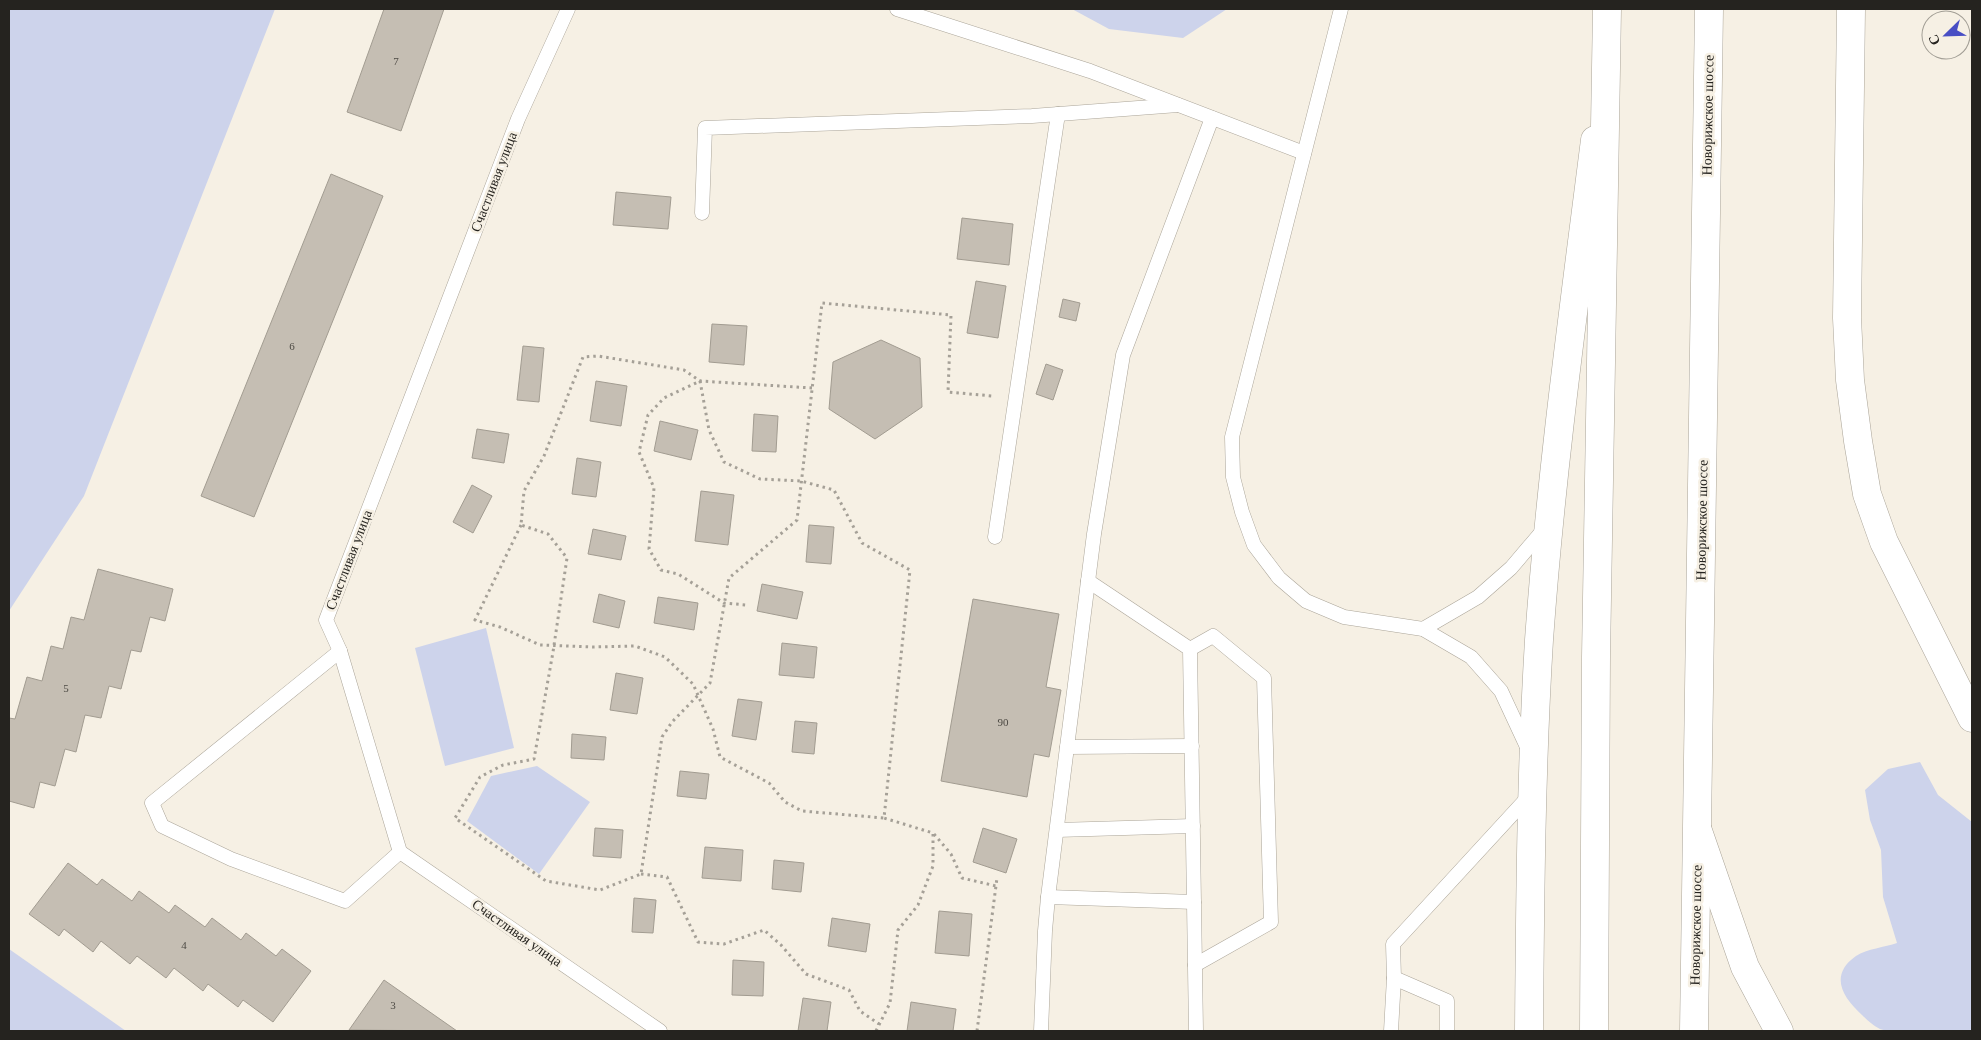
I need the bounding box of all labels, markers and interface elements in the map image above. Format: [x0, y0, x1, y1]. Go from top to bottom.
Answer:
north arrow [1921, 10, 1971, 60]
text: С [1926, 32, 1943, 47]
house number: 7 [393, 55, 399, 67]
street label: Новорижское шоссе [1699, 55, 1717, 175]
street label: Счастливая улица [468, 129, 520, 234]
house number: 6 [289, 340, 295, 352]
street label: Новорижское шоссе [1693, 460, 1711, 580]
street label: Счастливая улица [323, 507, 375, 612]
house number: 5 [63, 682, 69, 694]
house number: 90 [998, 716, 1009, 728]
street label: Новорижское шоссе [1687, 865, 1705, 985]
street label: Счастливая улица [469, 896, 565, 970]
house number: 4 [181, 939, 187, 951]
house number: 3 [390, 999, 396, 1011]

